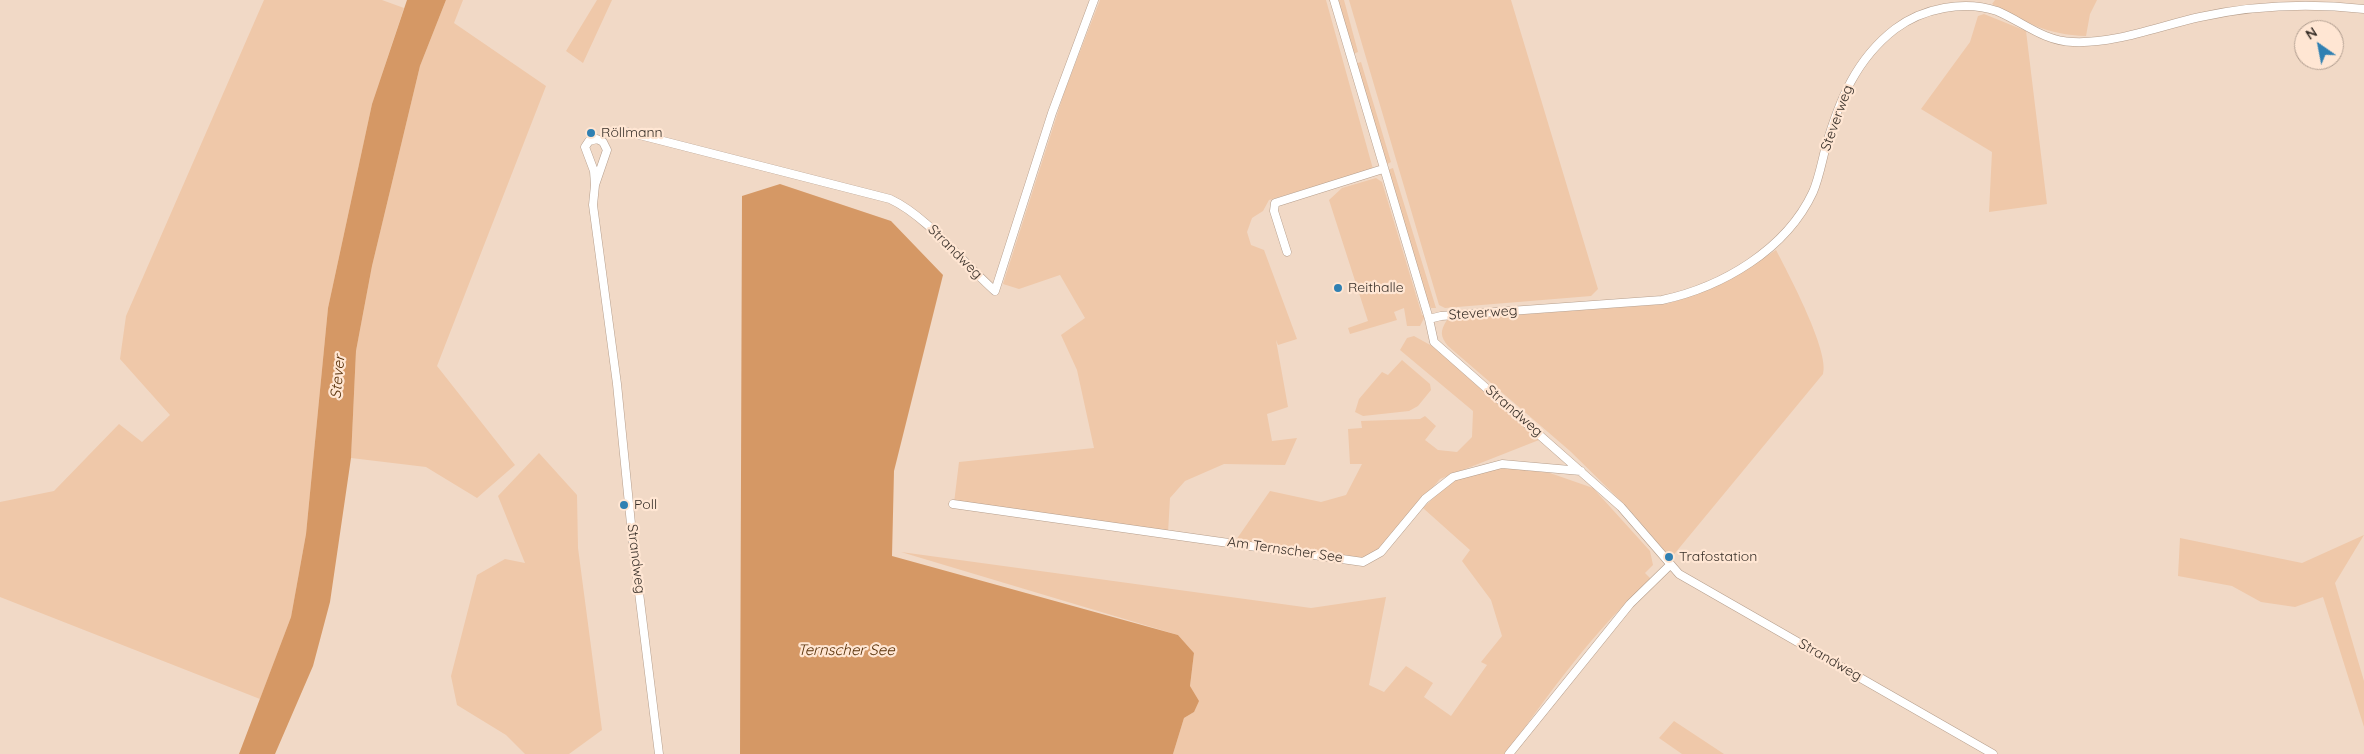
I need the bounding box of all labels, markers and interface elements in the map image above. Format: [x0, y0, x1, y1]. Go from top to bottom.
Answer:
north arrow [2294, 20, 2344, 70]
text: N [2302, 23, 2321, 44]
street label: Steverweg [1817, 83, 1857, 153]
place label: Röllmann [601, 125, 663, 141]
marker: Röllmann [585, 127, 597, 139]
street label: Strandweg [924, 221, 986, 283]
place label: Reithalle [1348, 280, 1404, 296]
marker: Reithalle [1332, 282, 1344, 294]
street label: Steverweg [1448, 302, 1518, 324]
water label: Stever [327, 354, 349, 400]
street label: Strandweg [1482, 382, 1546, 440]
place label: Poll [634, 497, 657, 513]
marker: Poll [618, 499, 630, 511]
street label: Strandweg [623, 523, 649, 595]
street label: Am Ternscher See [1226, 534, 1344, 566]
place label: Trafostation [1679, 549, 1757, 565]
marker: Trafostation [1663, 551, 1675, 563]
street label: Strandweg [1795, 635, 1865, 685]
water label: Ternscher See [797, 641, 895, 659]

